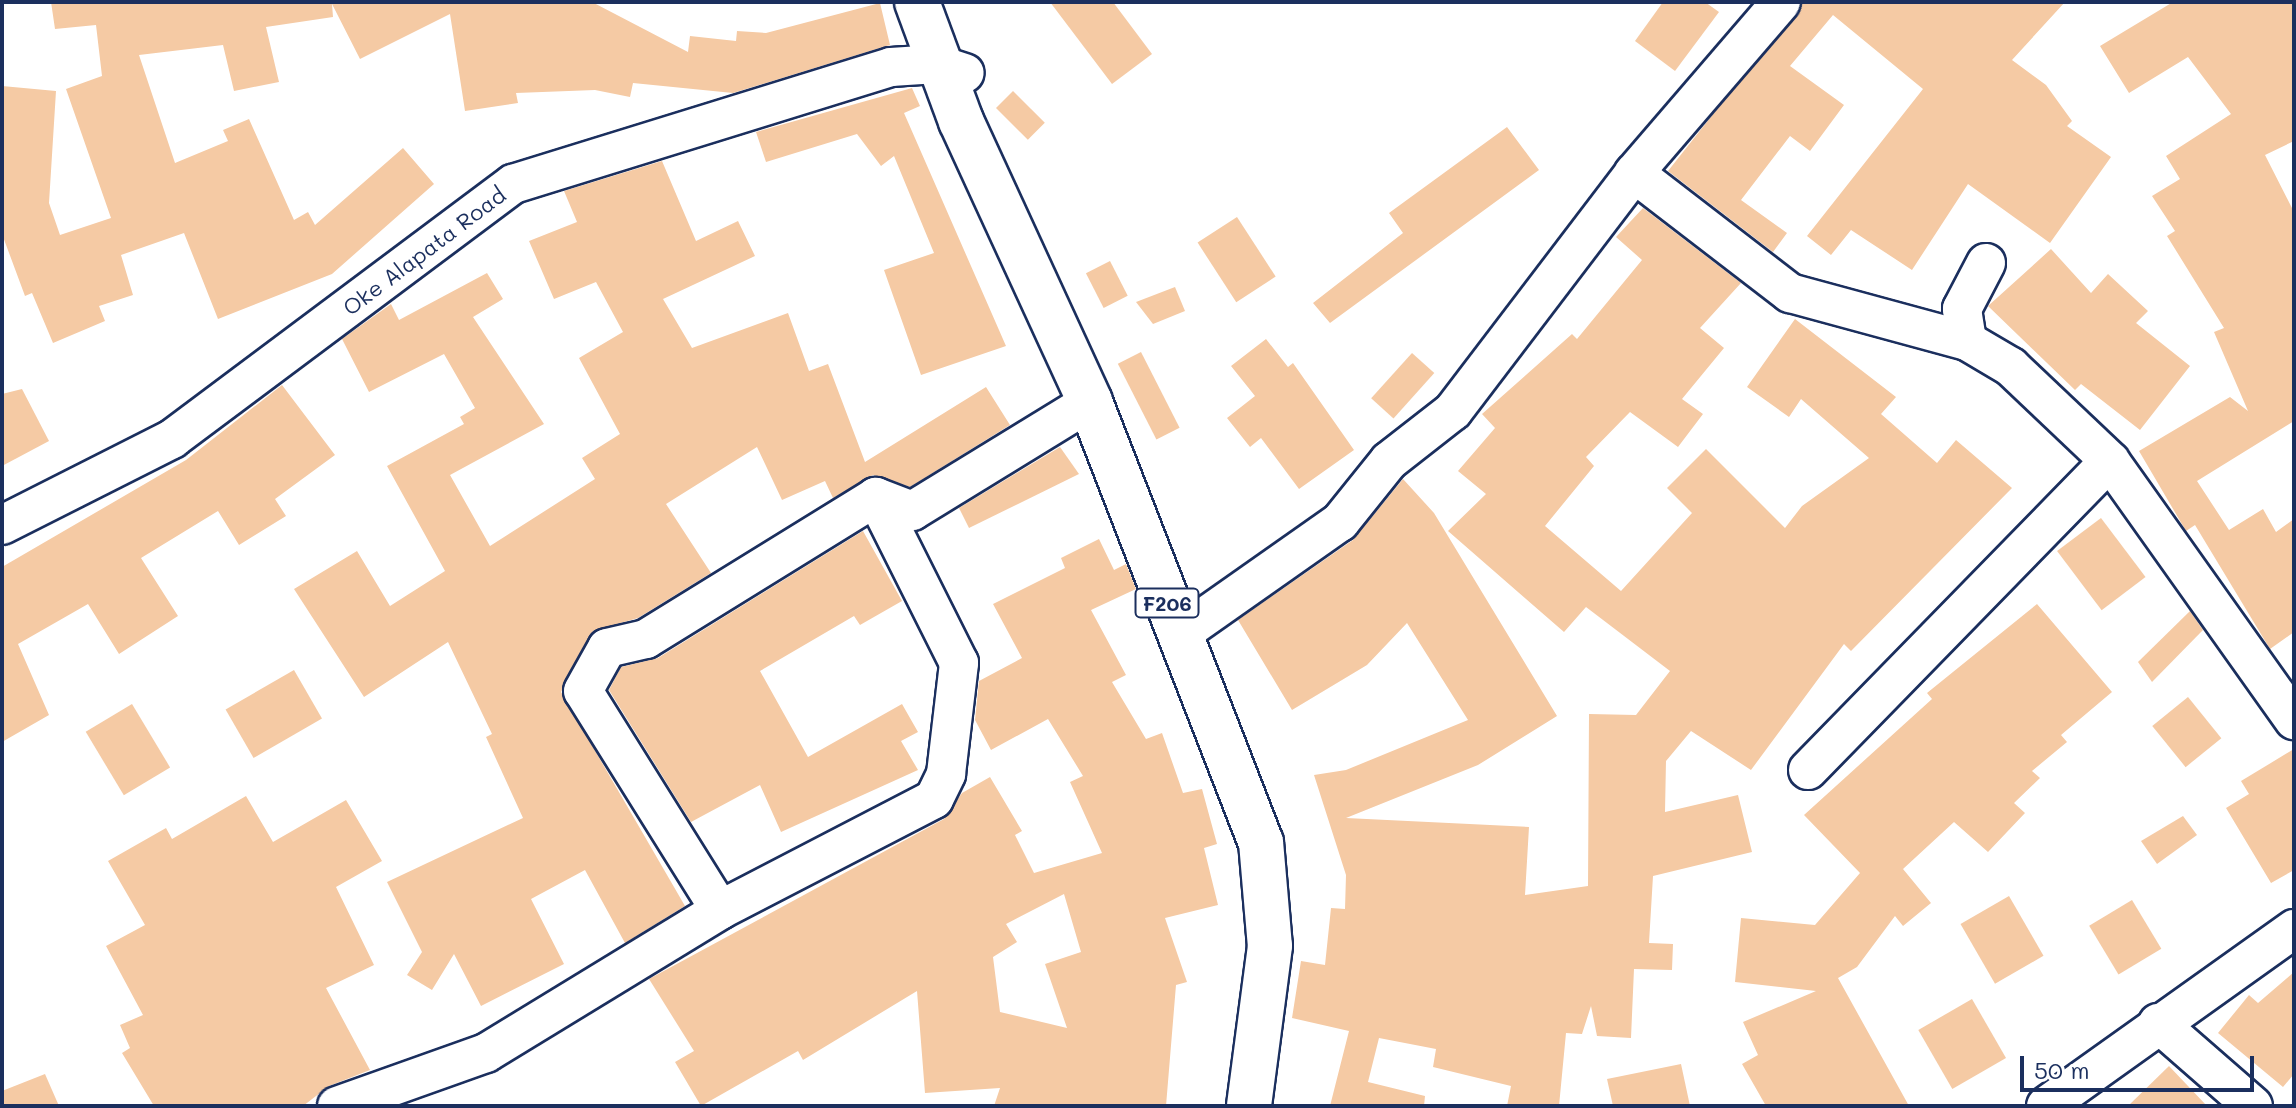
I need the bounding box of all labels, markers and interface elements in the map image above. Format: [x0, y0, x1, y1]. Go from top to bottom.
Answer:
street label: Oke Alapata Road [338, 181, 510, 321]
road number: F206 [1133, 587, 1201, 619]
scale bar [2024, 1040, 2258, 1090]
text: 50 m [2034, 1054, 2090, 1085]

